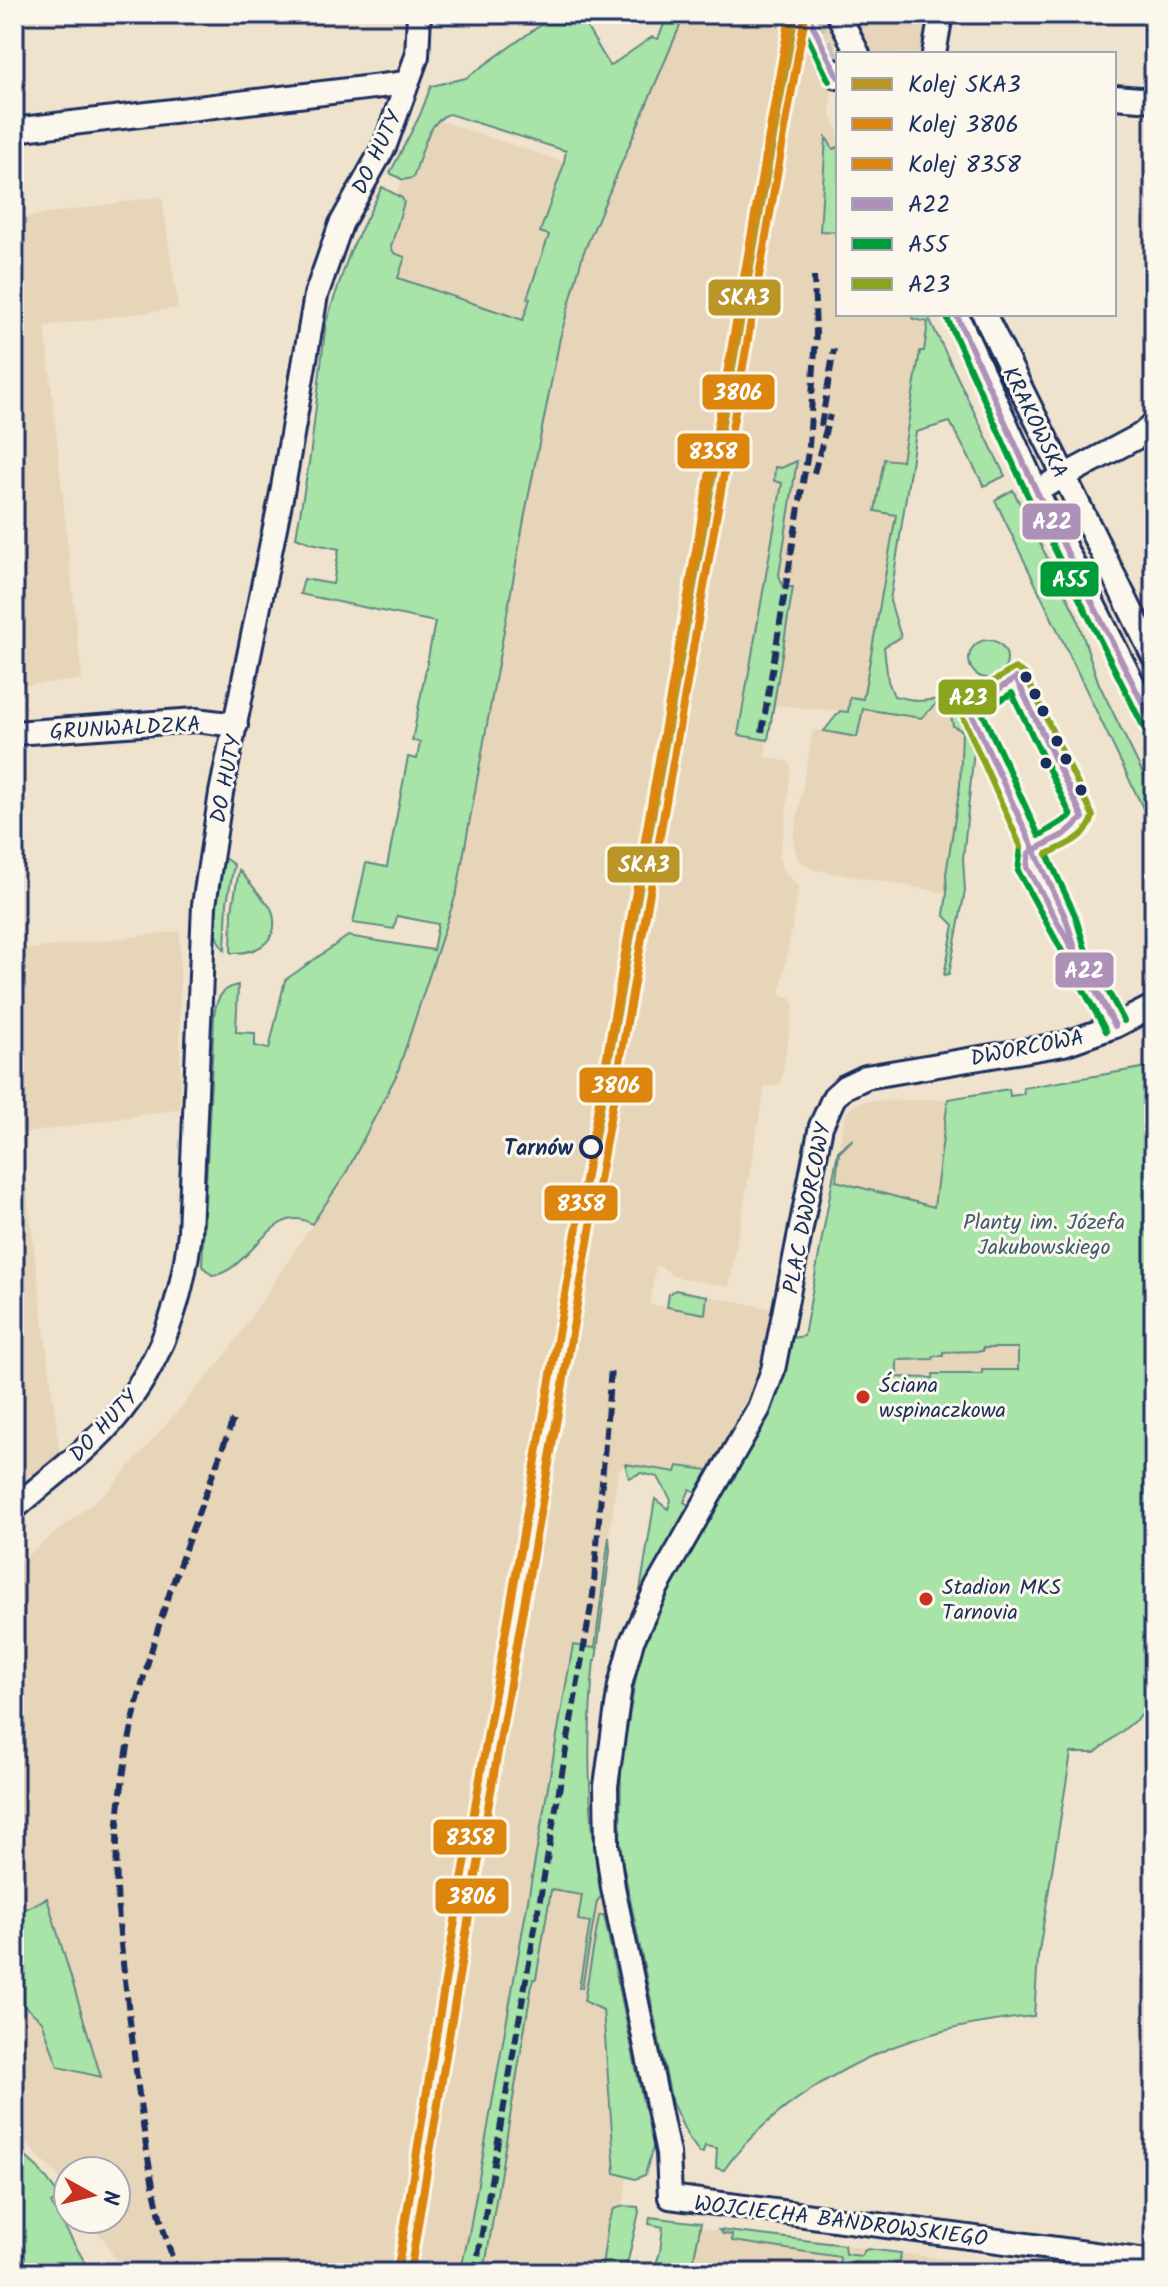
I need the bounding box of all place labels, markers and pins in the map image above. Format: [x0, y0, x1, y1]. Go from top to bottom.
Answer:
unlabelled marker [1018, 669, 1034, 685]
unlabelled marker [1027, 686, 1043, 702]
unlabelled marker [1035, 703, 1051, 719]
unlabelled marker [1049, 733, 1065, 749]
unlabelled marker [1058, 751, 1074, 767]
unlabelled marker [1038, 755, 1054, 771]
unlabelled marker [1073, 782, 1089, 798]
place label: Tarnów [504, 1132, 573, 1167]
marker: Tarnów [580, 1136, 602, 1158]
place label: Ściana wspinaczkowa [879, 1369, 1006, 1429]
marker: Ściana wspinaczkowa [854, 1388, 872, 1406]
place label: Stadion MKS Tarnovia [942, 1571, 1062, 1631]
marker: Stadion MKS Tarnovia [917, 1590, 935, 1608]

